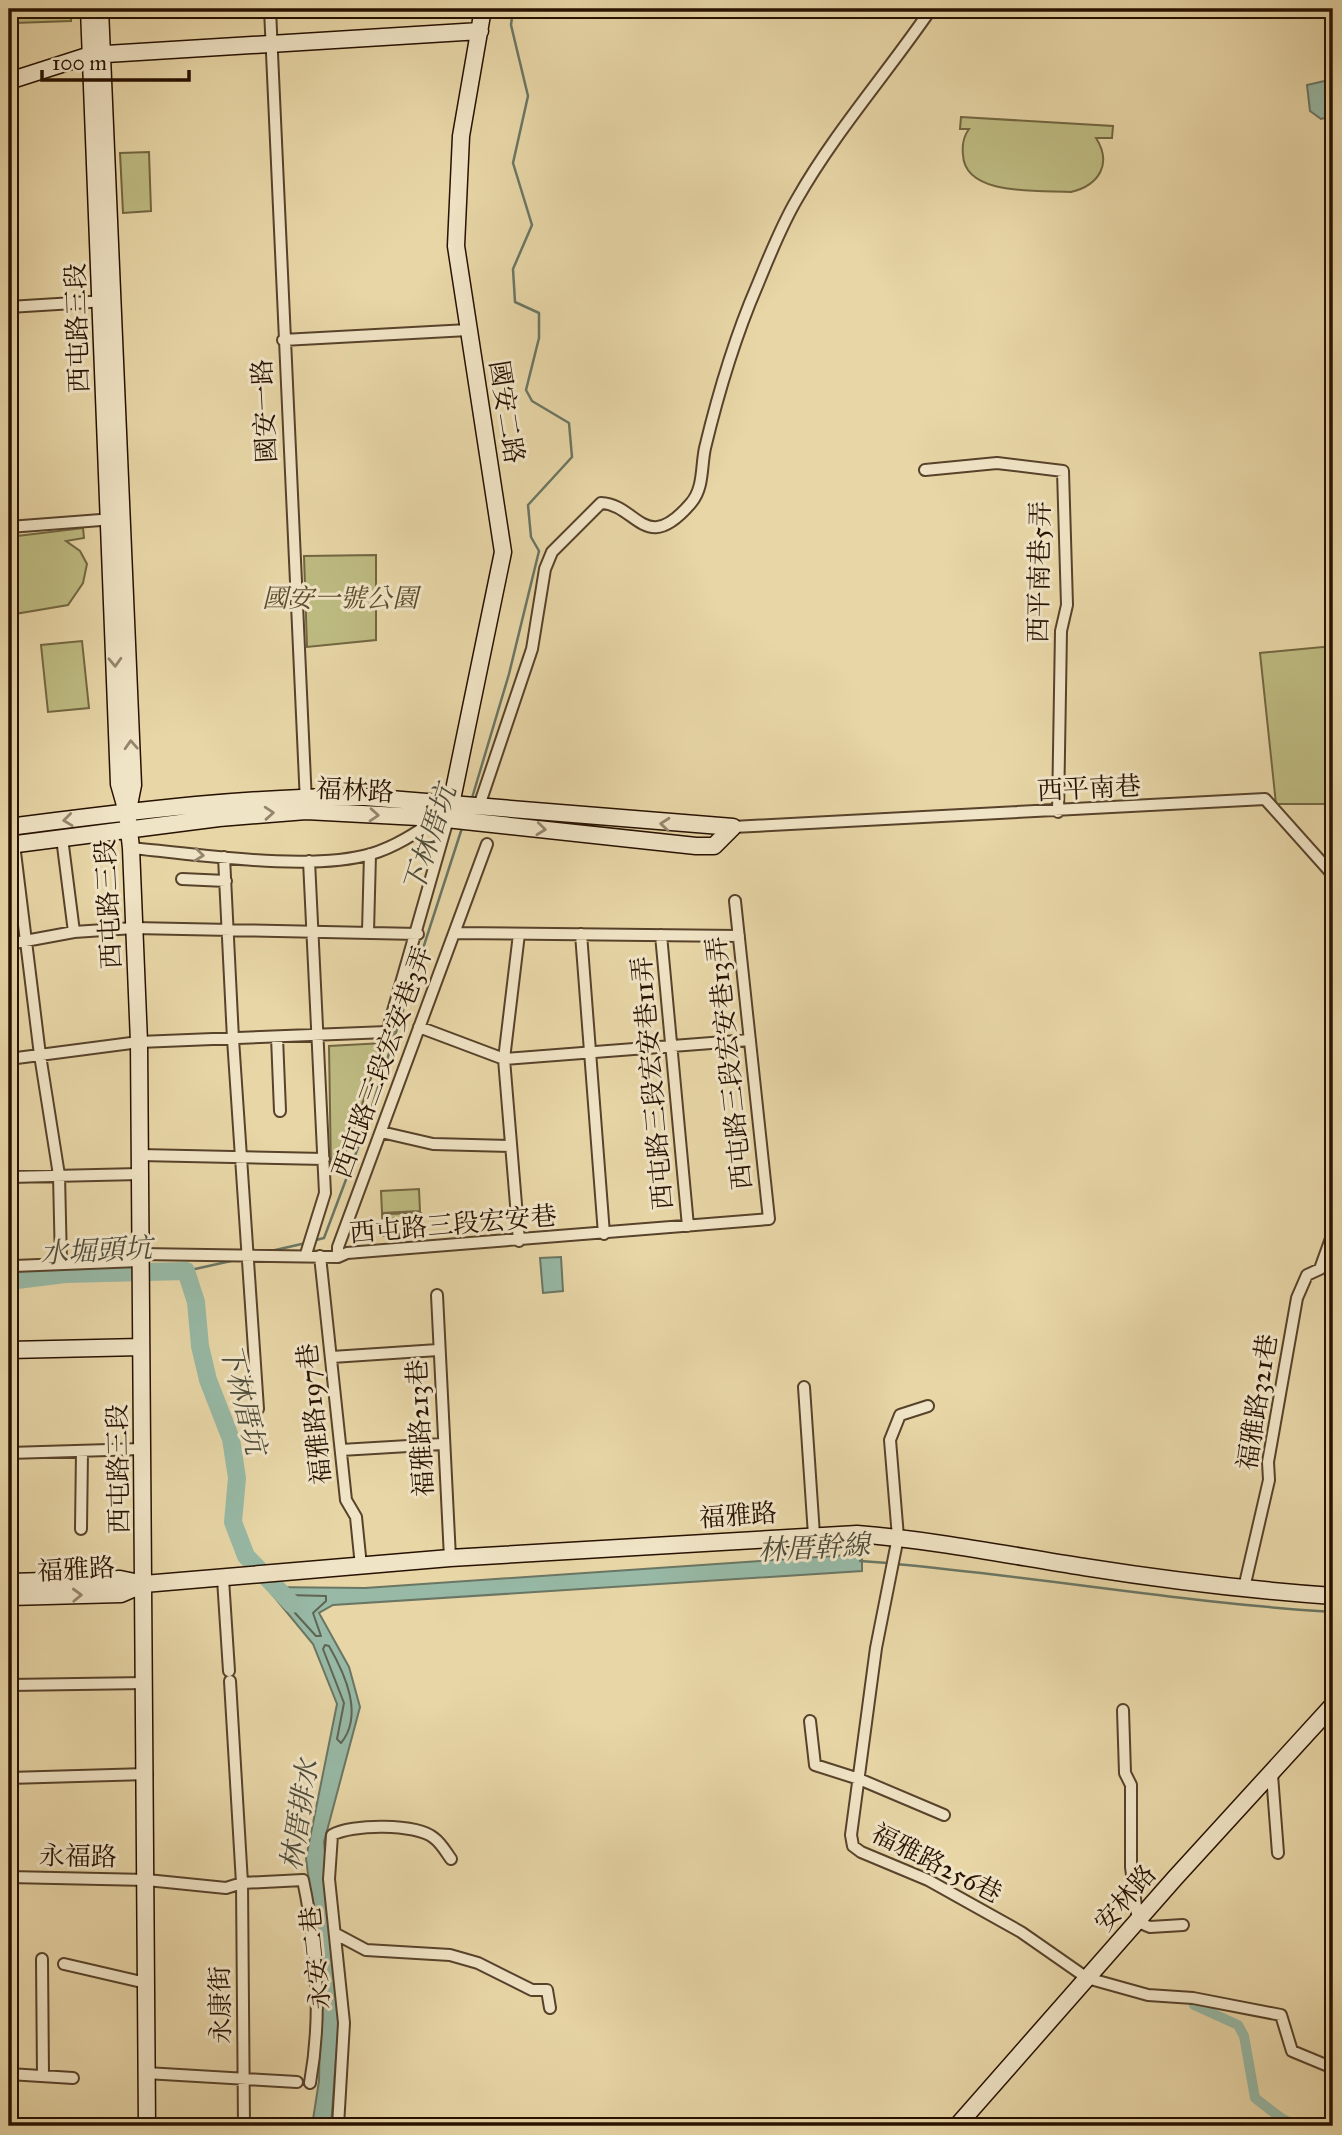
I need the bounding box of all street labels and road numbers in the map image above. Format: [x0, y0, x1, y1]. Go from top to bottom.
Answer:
street label: 西屯路三段 [59, 262, 95, 394]
street label: 國安一路 [245, 358, 283, 464]
street label: 國安二路 [483, 358, 531, 466]
street label: 西平南巷5弄 [1022, 501, 1056, 643]
street label: 西平南巷 [1036, 769, 1142, 807]
street label: 福林路 [315, 772, 395, 808]
street label: 西屯路三段 [89, 838, 127, 970]
street label: 西屯路三段宏安巷13弄 [700, 935, 758, 1191]
street label: 西屯路三段宏安巷3弄 [325, 942, 439, 1182]
street label: 西屯路三段宏安巷11弄 [625, 955, 679, 1211]
street label: 西屯路三段宏安巷 [348, 1199, 558, 1249]
street label: 福雅路321巷 [1230, 1332, 1284, 1472]
street label: 福雅路197巷 [291, 1342, 337, 1486]
street label: 福雅路213巷 [400, 1359, 440, 1497]
street label: 西屯路三段 [101, 1404, 135, 1534]
street label: 福雅路 [698, 1496, 778, 1534]
street label: 福雅路 [36, 1551, 116, 1587]
street label: 福雅路256巷 [866, 1816, 1008, 1910]
street label: 永福路 [39, 1839, 117, 1873]
street label: 安林路 [1087, 1858, 1163, 1938]
street label: 永安二巷 [294, 1905, 336, 2011]
street label: 永康街 [203, 1966, 237, 2044]

